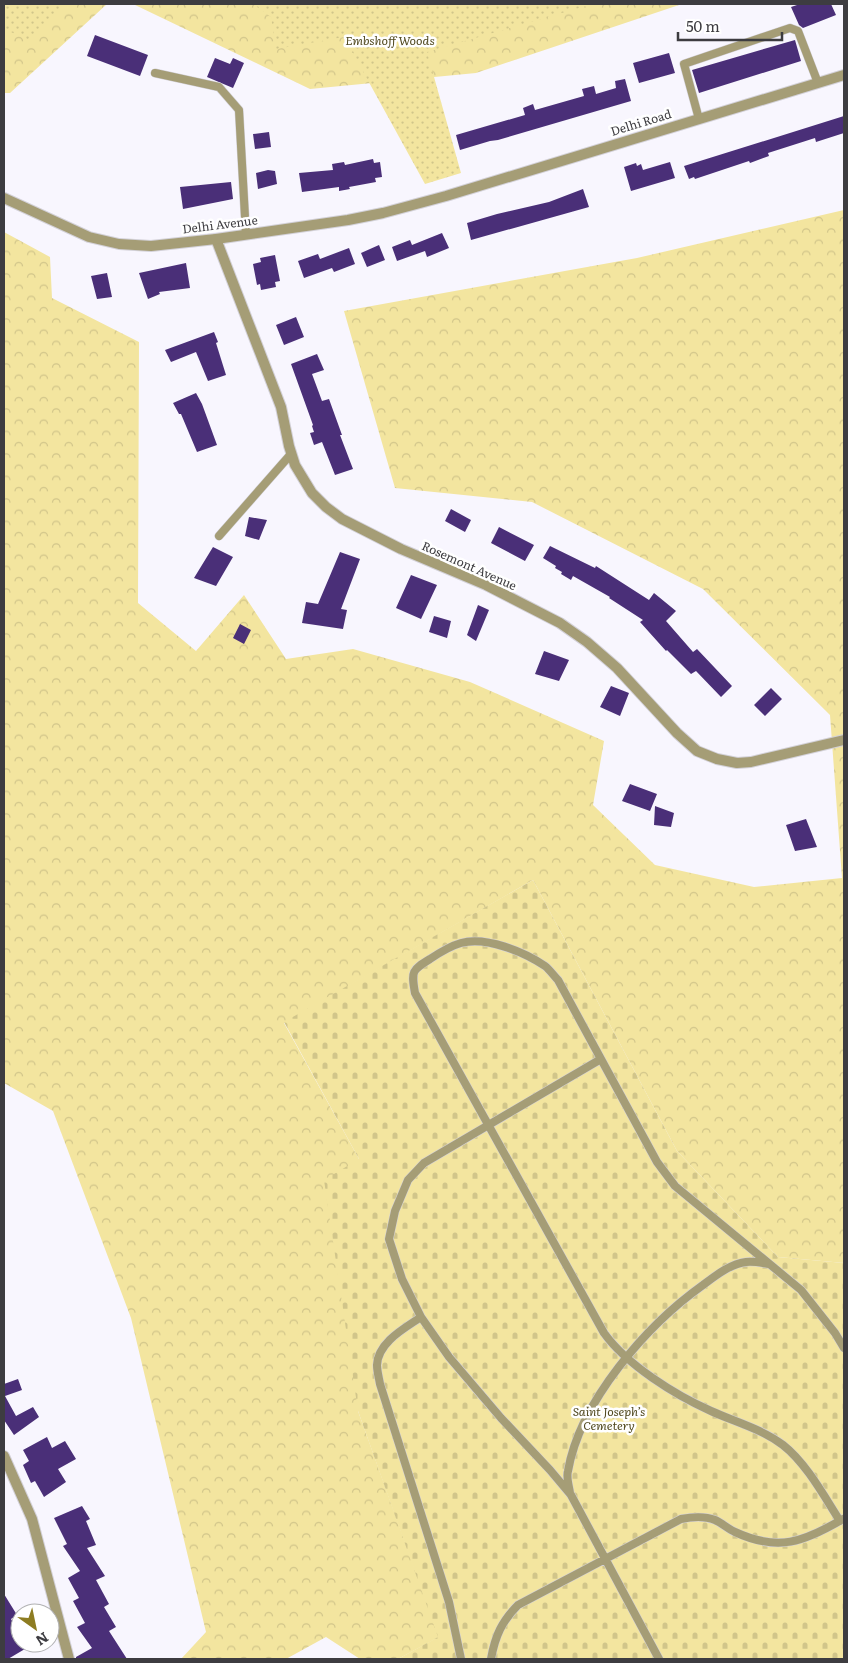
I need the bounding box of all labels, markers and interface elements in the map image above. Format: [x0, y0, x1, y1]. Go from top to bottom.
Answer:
scale bar [678, 10, 782, 42]
text: 50 m [686, 14, 720, 37]
park label: Embshoff Woods [345, 31, 435, 49]
street label: Delhi Road [608, 104, 674, 140]
street label: Delhi Avenue [181, 210, 259, 238]
street label: Rosemont Avenue [419, 536, 520, 594]
park label: Saint Joseph’s Cemetery [573, 1402, 645, 1434]
north arrow [10, 1603, 60, 1653]
text: N [32, 1628, 53, 1651]

